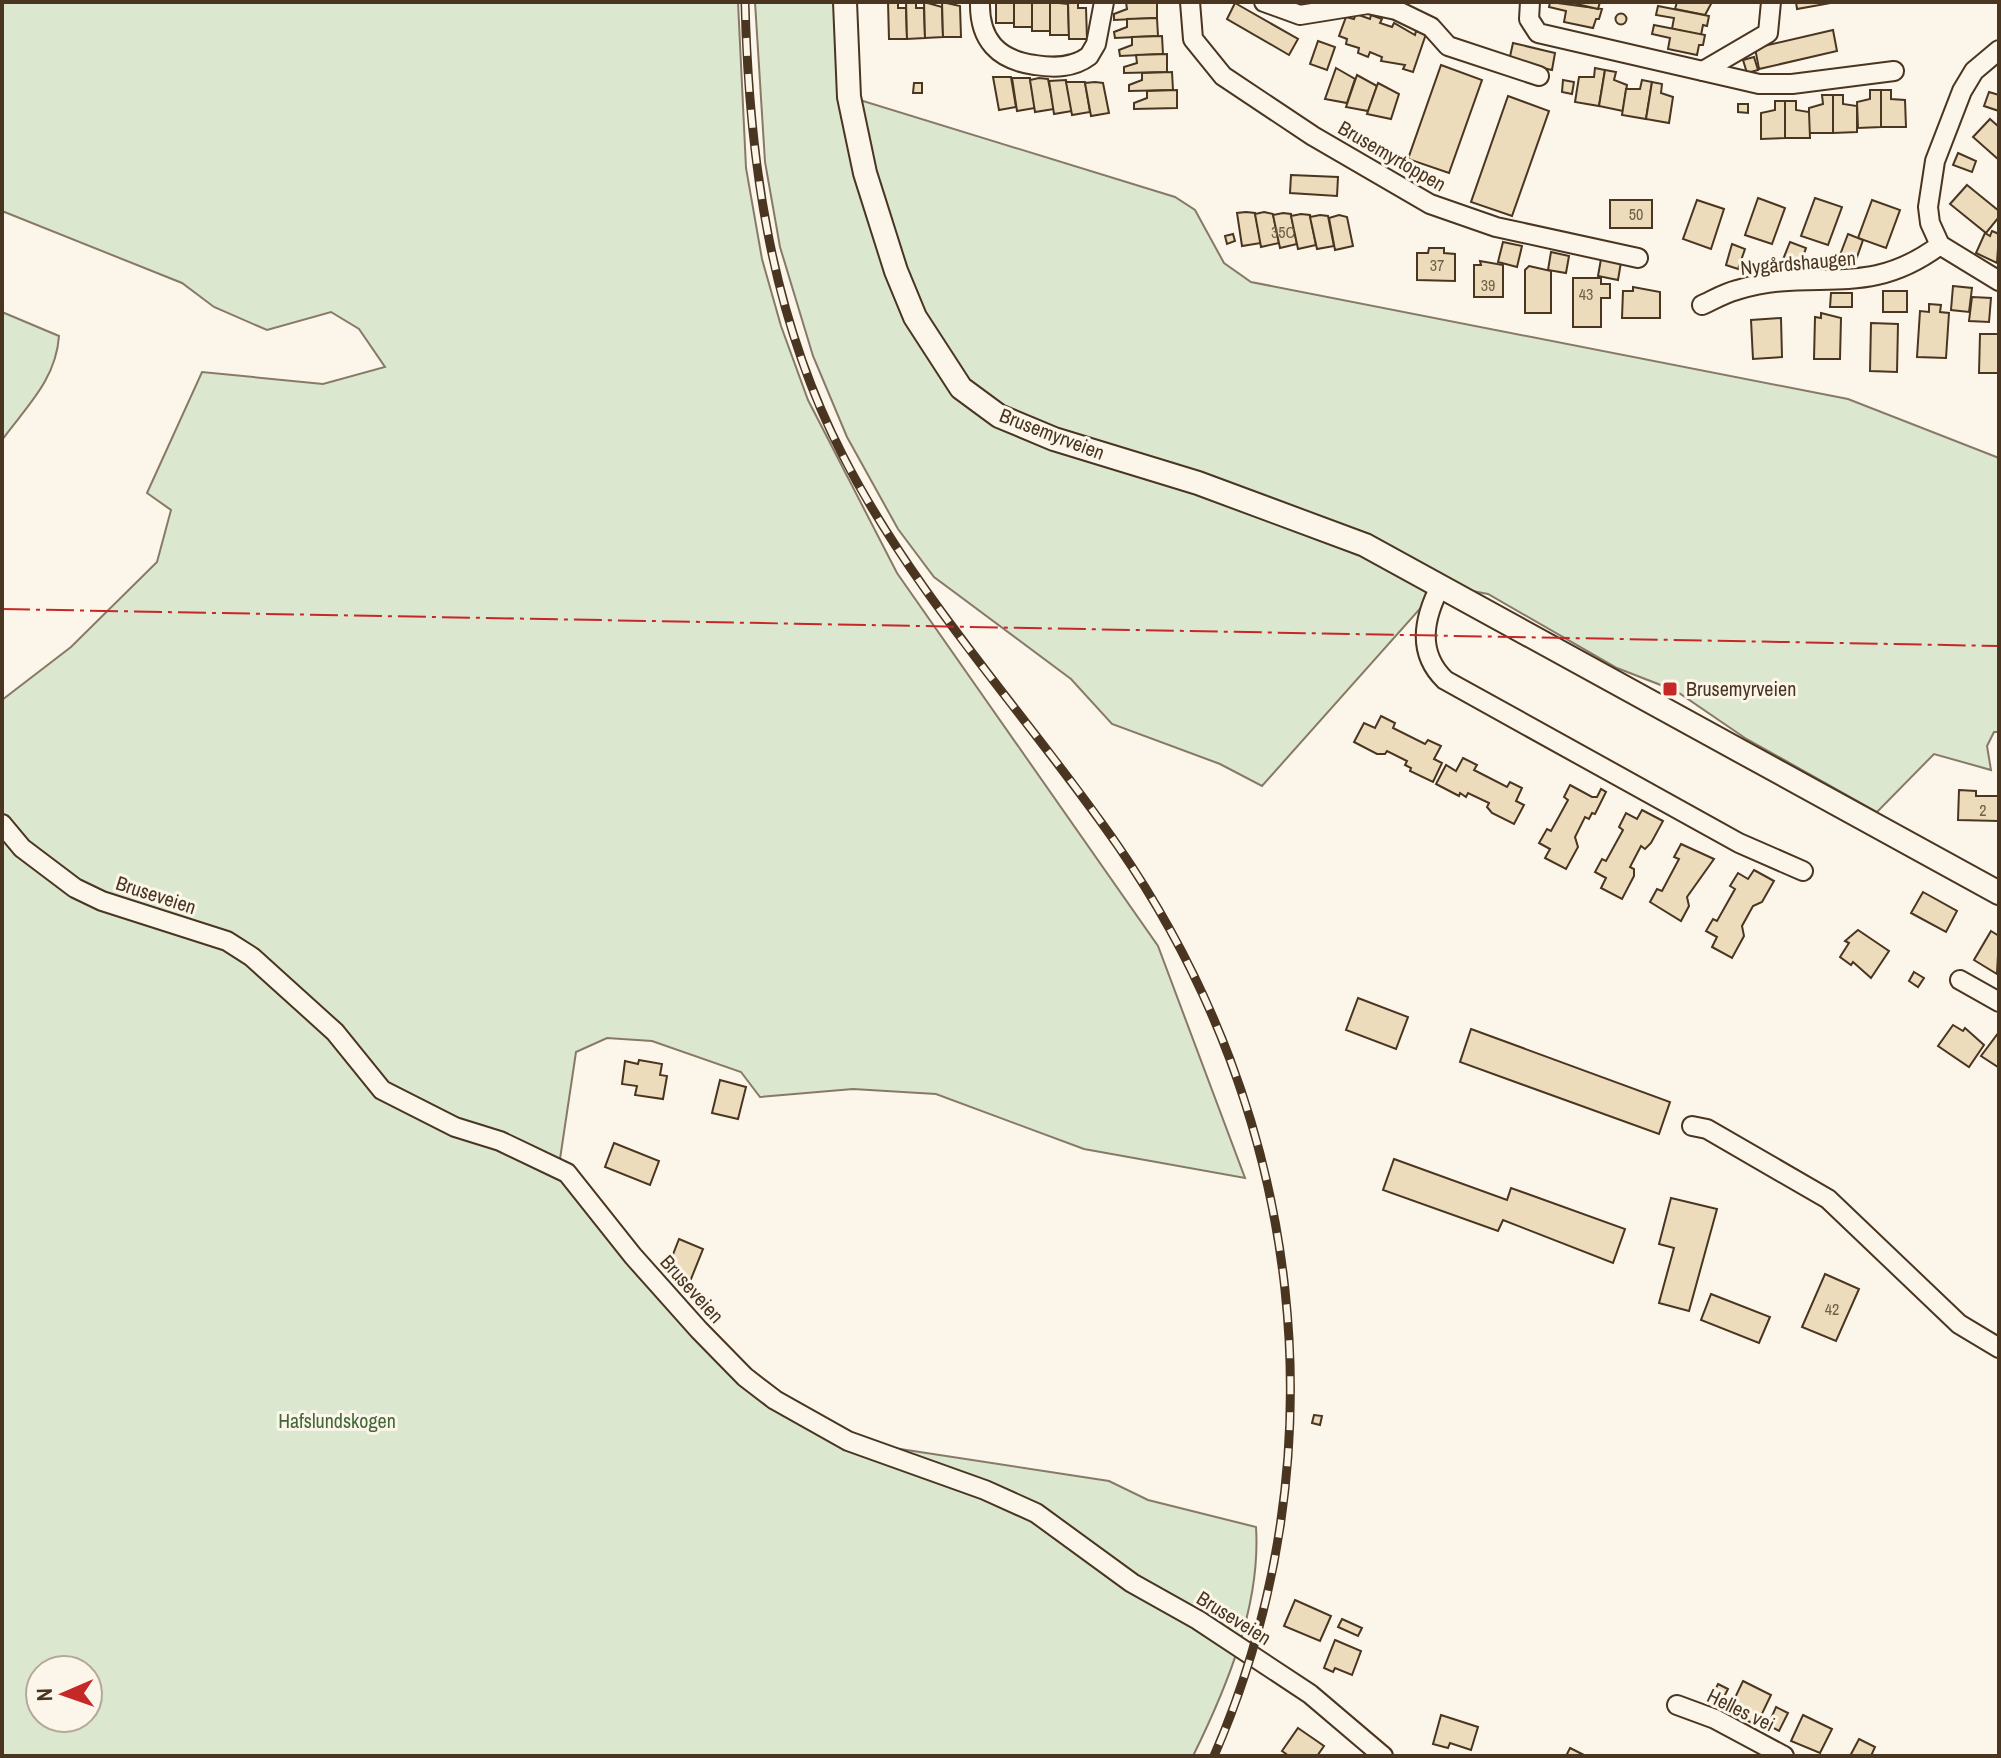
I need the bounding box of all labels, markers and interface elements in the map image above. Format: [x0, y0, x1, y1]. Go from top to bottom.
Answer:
street label: Brusemyrtoppen [1333, 114, 1451, 197]
house number: 50 [1629, 203, 1643, 225]
house number: 35C [1271, 221, 1295, 243]
street label: Nygårdshaugen [1739, 244, 1857, 281]
house number: 37 [1430, 254, 1444, 276]
house number: 39 [1481, 274, 1495, 296]
house number: 43 [1579, 283, 1593, 305]
street label: Brusemyrveien [996, 401, 1108, 466]
place label: Brusemyrveien [1686, 675, 1796, 702]
marker: Brusemyrveien [1661, 680, 1679, 698]
house number: 2 [1979, 799, 1987, 821]
street label: Bruseveien [113, 869, 200, 920]
street label: Bruseveien [655, 1249, 730, 1329]
house number: 42 [1825, 1298, 1839, 1320]
park label: Hafslundskogen [278, 1407, 396, 1434]
street label: Bruseveien [1192, 1584, 1277, 1651]
north arrow [24, 1654, 104, 1734]
street label: Helles vei [1703, 1682, 1779, 1737]
text: N [29, 1688, 59, 1702]

